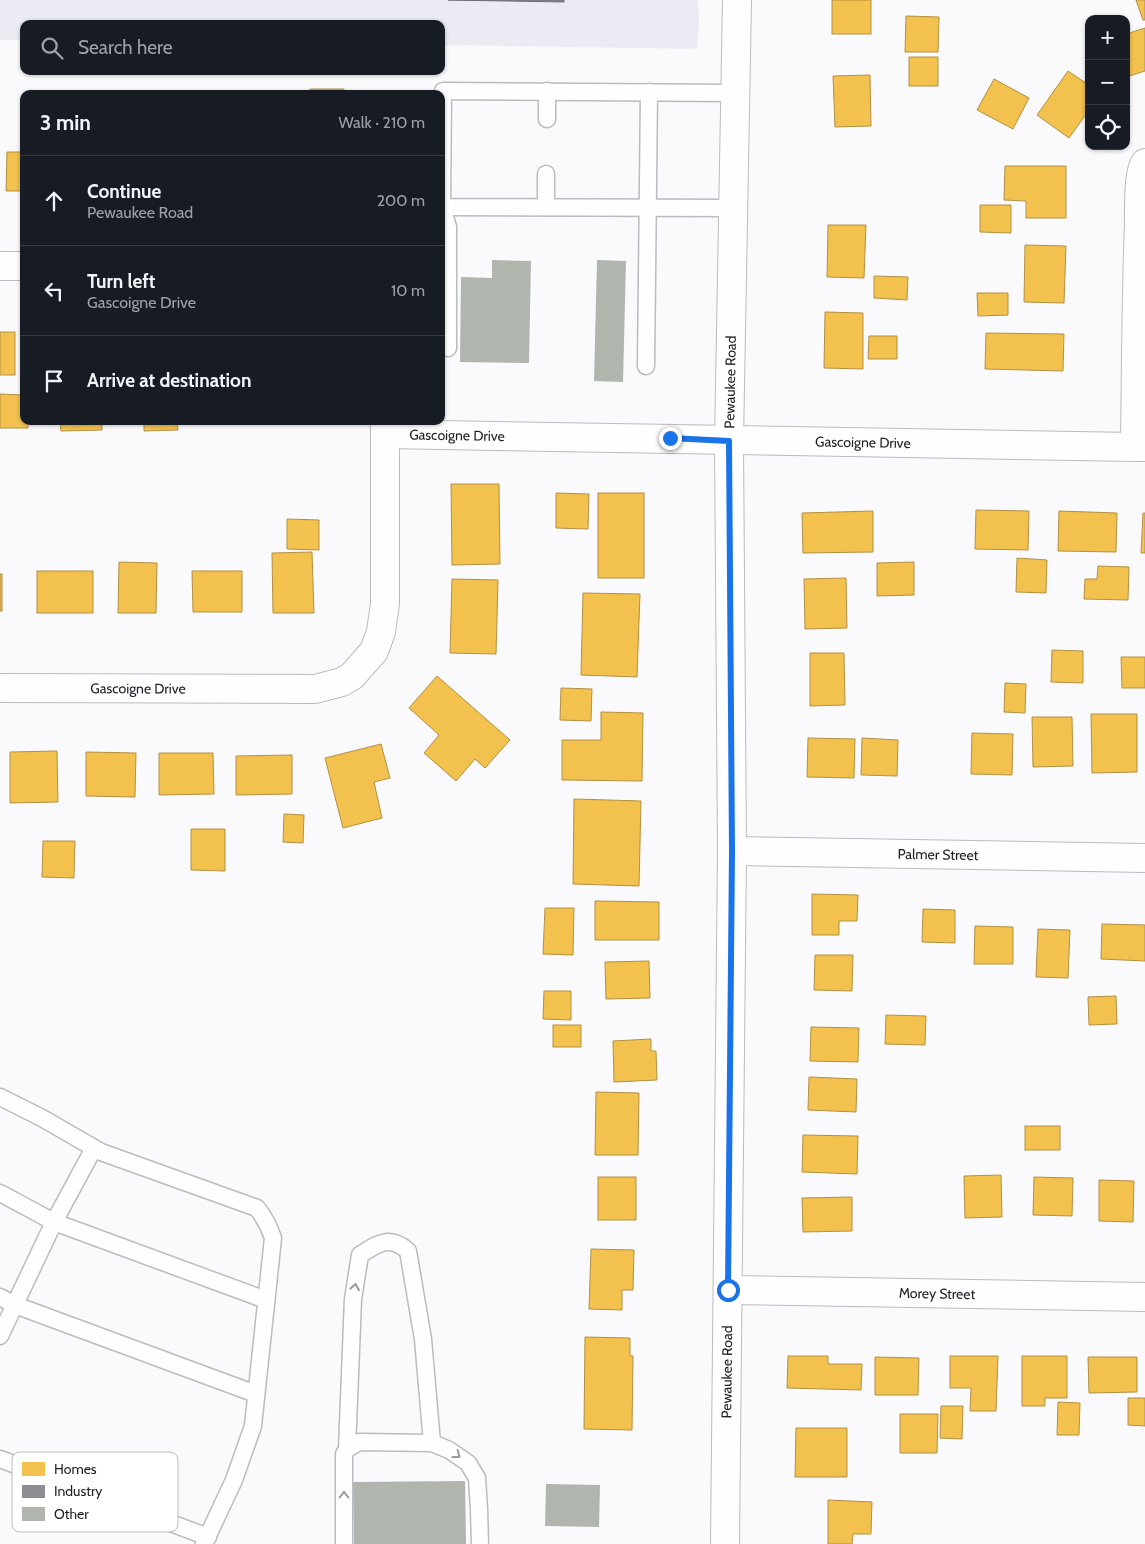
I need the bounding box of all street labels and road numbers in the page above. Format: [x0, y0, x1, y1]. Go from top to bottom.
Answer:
street label: Pewaukee Road [720, 335, 740, 429]
street label: Gascoigne Drive [409, 425, 505, 445]
street label: Gascoigne Drive [815, 432, 911, 452]
street label: Gascoigne Drive [90, 679, 186, 698]
street label: Palmer Street [897, 845, 979, 864]
street label: Morey Street [899, 1284, 976, 1303]
street label: Pewaukee Road [717, 1325, 736, 1419]

